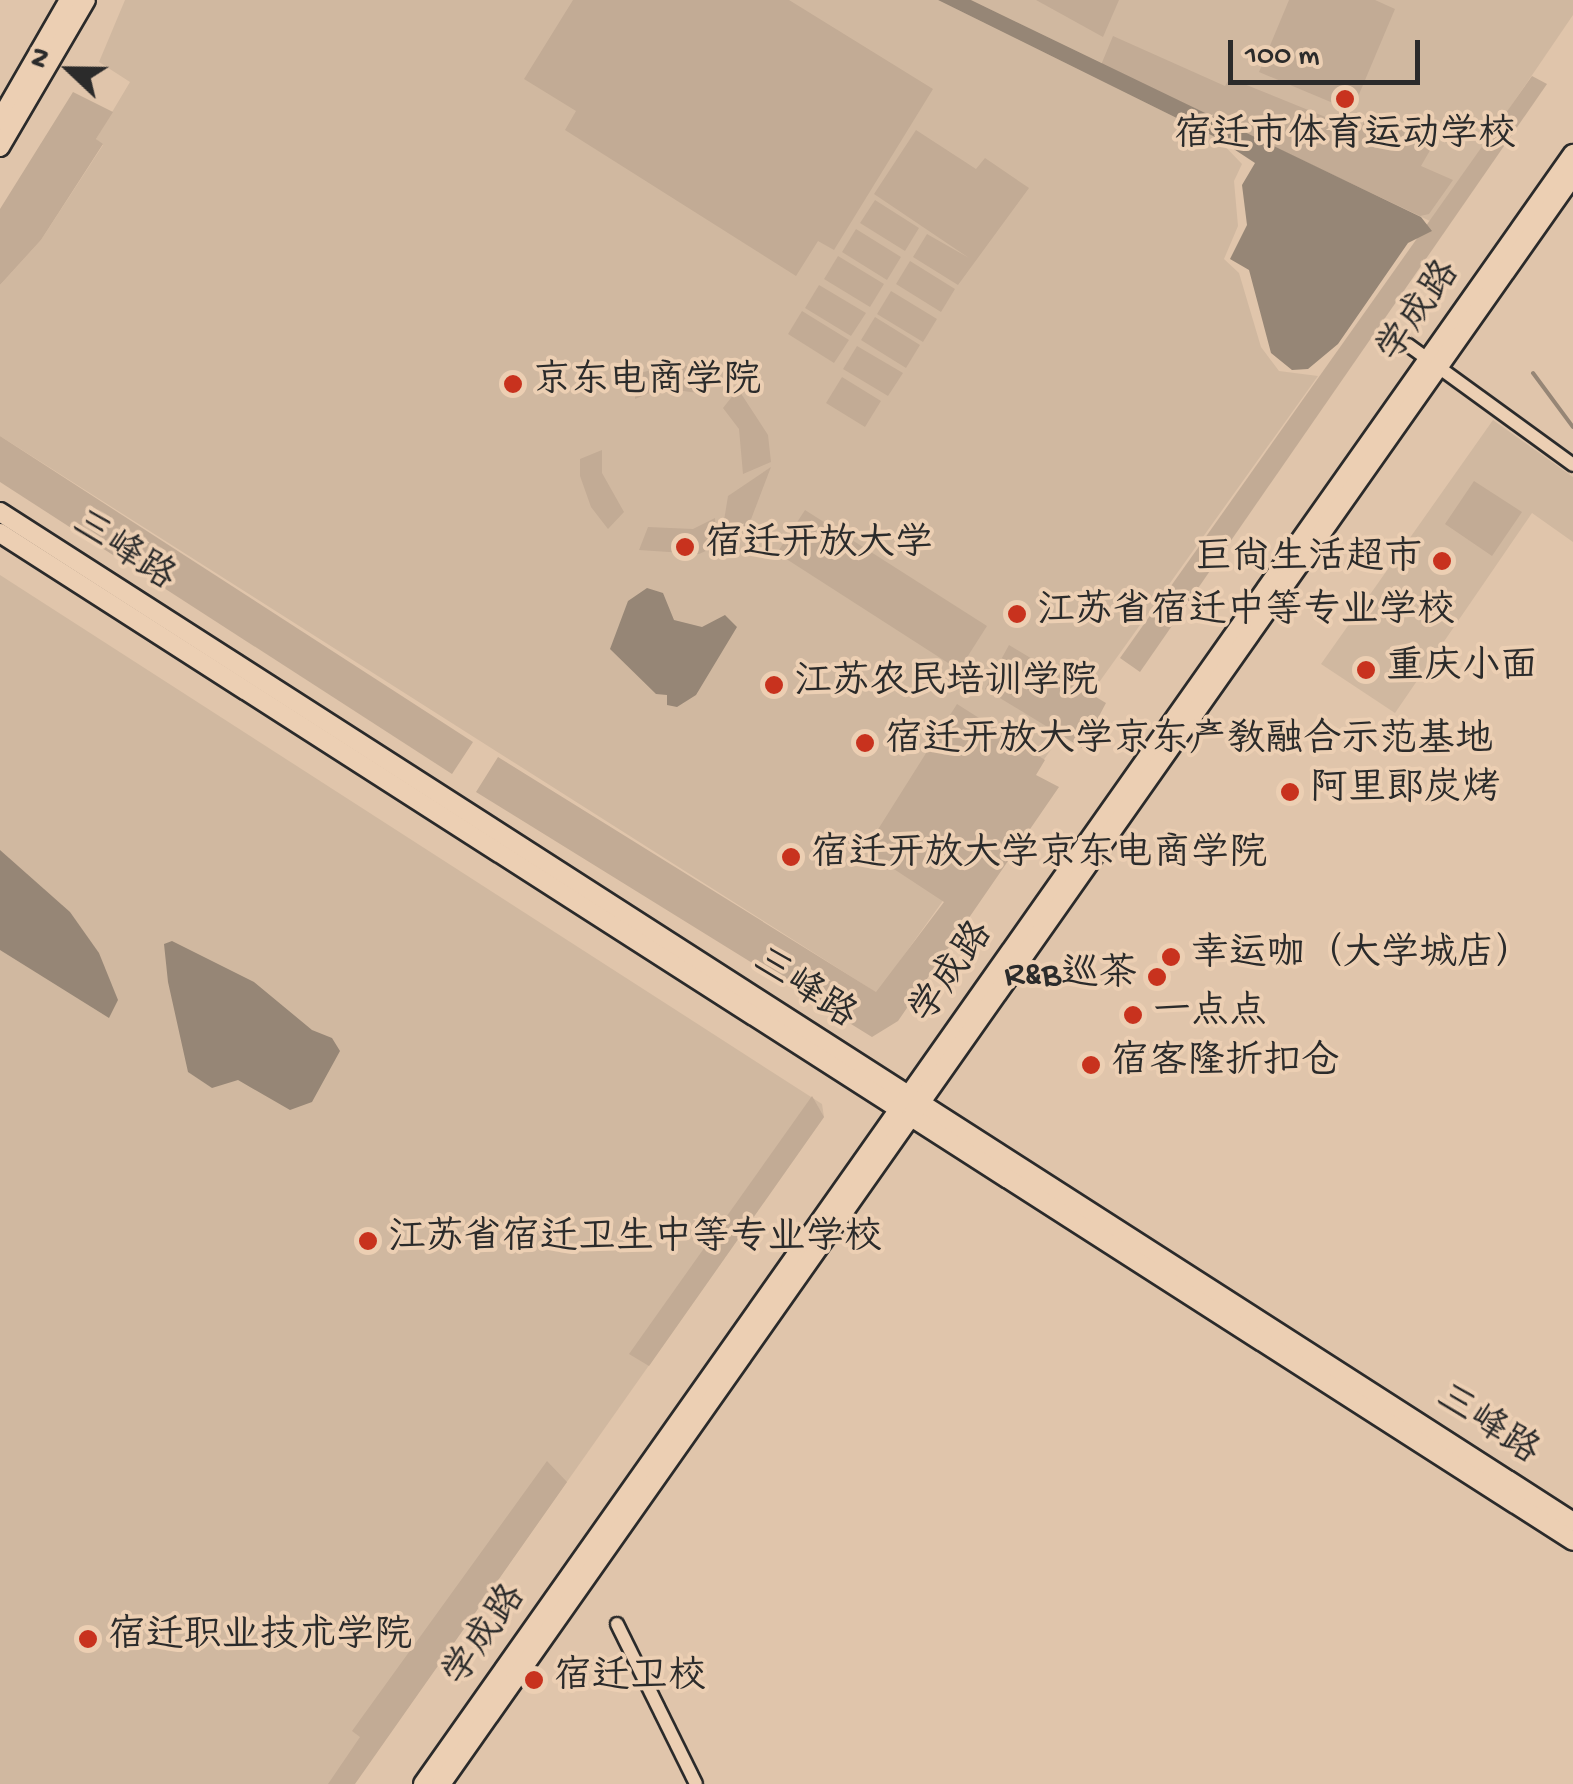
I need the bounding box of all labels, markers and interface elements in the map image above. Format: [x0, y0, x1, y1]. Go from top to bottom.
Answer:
north arrow [20, 20, 120, 120]
scale bar [1233, 20, 1426, 82]
text: 100 m [1245, 40, 1320, 75]
text: N [23, 44, 60, 73]
marker: 宿迁市体育运动学校 [1334, 88, 1356, 110]
place label: 宿迁市体育运动学校 [1174, 115, 1516, 161]
street label: 学成路 [1370, 253, 1472, 373]
place label: 京东电商学院 [533, 361, 761, 407]
marker: 京东电商学院 [502, 373, 524, 395]
street label: 三峰路 [62, 503, 182, 603]
place label: 宿迁开放大学 [705, 524, 933, 570]
marker: 宿迁开放大学 [674, 536, 696, 558]
place label: 巨尚生活超市 [1194, 538, 1422, 584]
marker: 巨尚生活超市 [1431, 550, 1453, 572]
place label: 江苏省宿迁中等专业学校 [1037, 591, 1455, 637]
marker: 江苏省宿迁中等专业学校 [1006, 603, 1028, 625]
place label: 重庆小面 [1386, 647, 1538, 693]
marker: 重庆小面 [1355, 659, 1377, 681]
place label: 江苏农民培训学院 [794, 662, 1098, 708]
marker: 江苏农民培训学院 [763, 674, 785, 696]
place label: 宿迁开放大学京东产教融合示范基地 [885, 720, 1493, 766]
marker: 宿迁开放大学京东产教融合示范基地 [854, 732, 876, 754]
place label: 阿里郎炭烤 [1310, 769, 1500, 815]
marker: 阿里郎炭烤 [1279, 781, 1301, 803]
place label: 宿迁开放大学京东电商学院 [811, 834, 1267, 880]
marker: 宿迁开放大学京东电商学院 [780, 846, 802, 868]
street label: 学成路 [903, 914, 1005, 1034]
place label: 幸运咖（大学城店） [1191, 934, 1533, 980]
street label: 三峰路 [743, 941, 863, 1041]
marker: 幸运咖（大学城店） [1160, 946, 1182, 968]
place label: R&B巡茶 [1004, 954, 1137, 1000]
marker: R&B巡茶 [1146, 966, 1168, 988]
place label: 一点点 [1153, 992, 1267, 1038]
marker: 一点点 [1122, 1004, 1144, 1026]
place label: 宿客隆折扣仓 [1111, 1042, 1339, 1088]
marker: 宿客隆折扣仓 [1080, 1054, 1102, 1076]
place label: 江苏省宿迁卫生中等专业学校 [388, 1218, 882, 1264]
marker: 江苏省宿迁卫生中等专业学校 [357, 1230, 379, 1252]
street label: 三峰路 [1426, 1377, 1546, 1477]
street label: 学成路 [436, 1577, 538, 1697]
place label: 宿迁职业技术学院 [108, 1616, 412, 1662]
marker: 宿迁职业技术学院 [77, 1628, 99, 1650]
place label: 宿迁卫校 [554, 1657, 706, 1703]
marker: 宿迁卫校 [523, 1669, 545, 1691]

